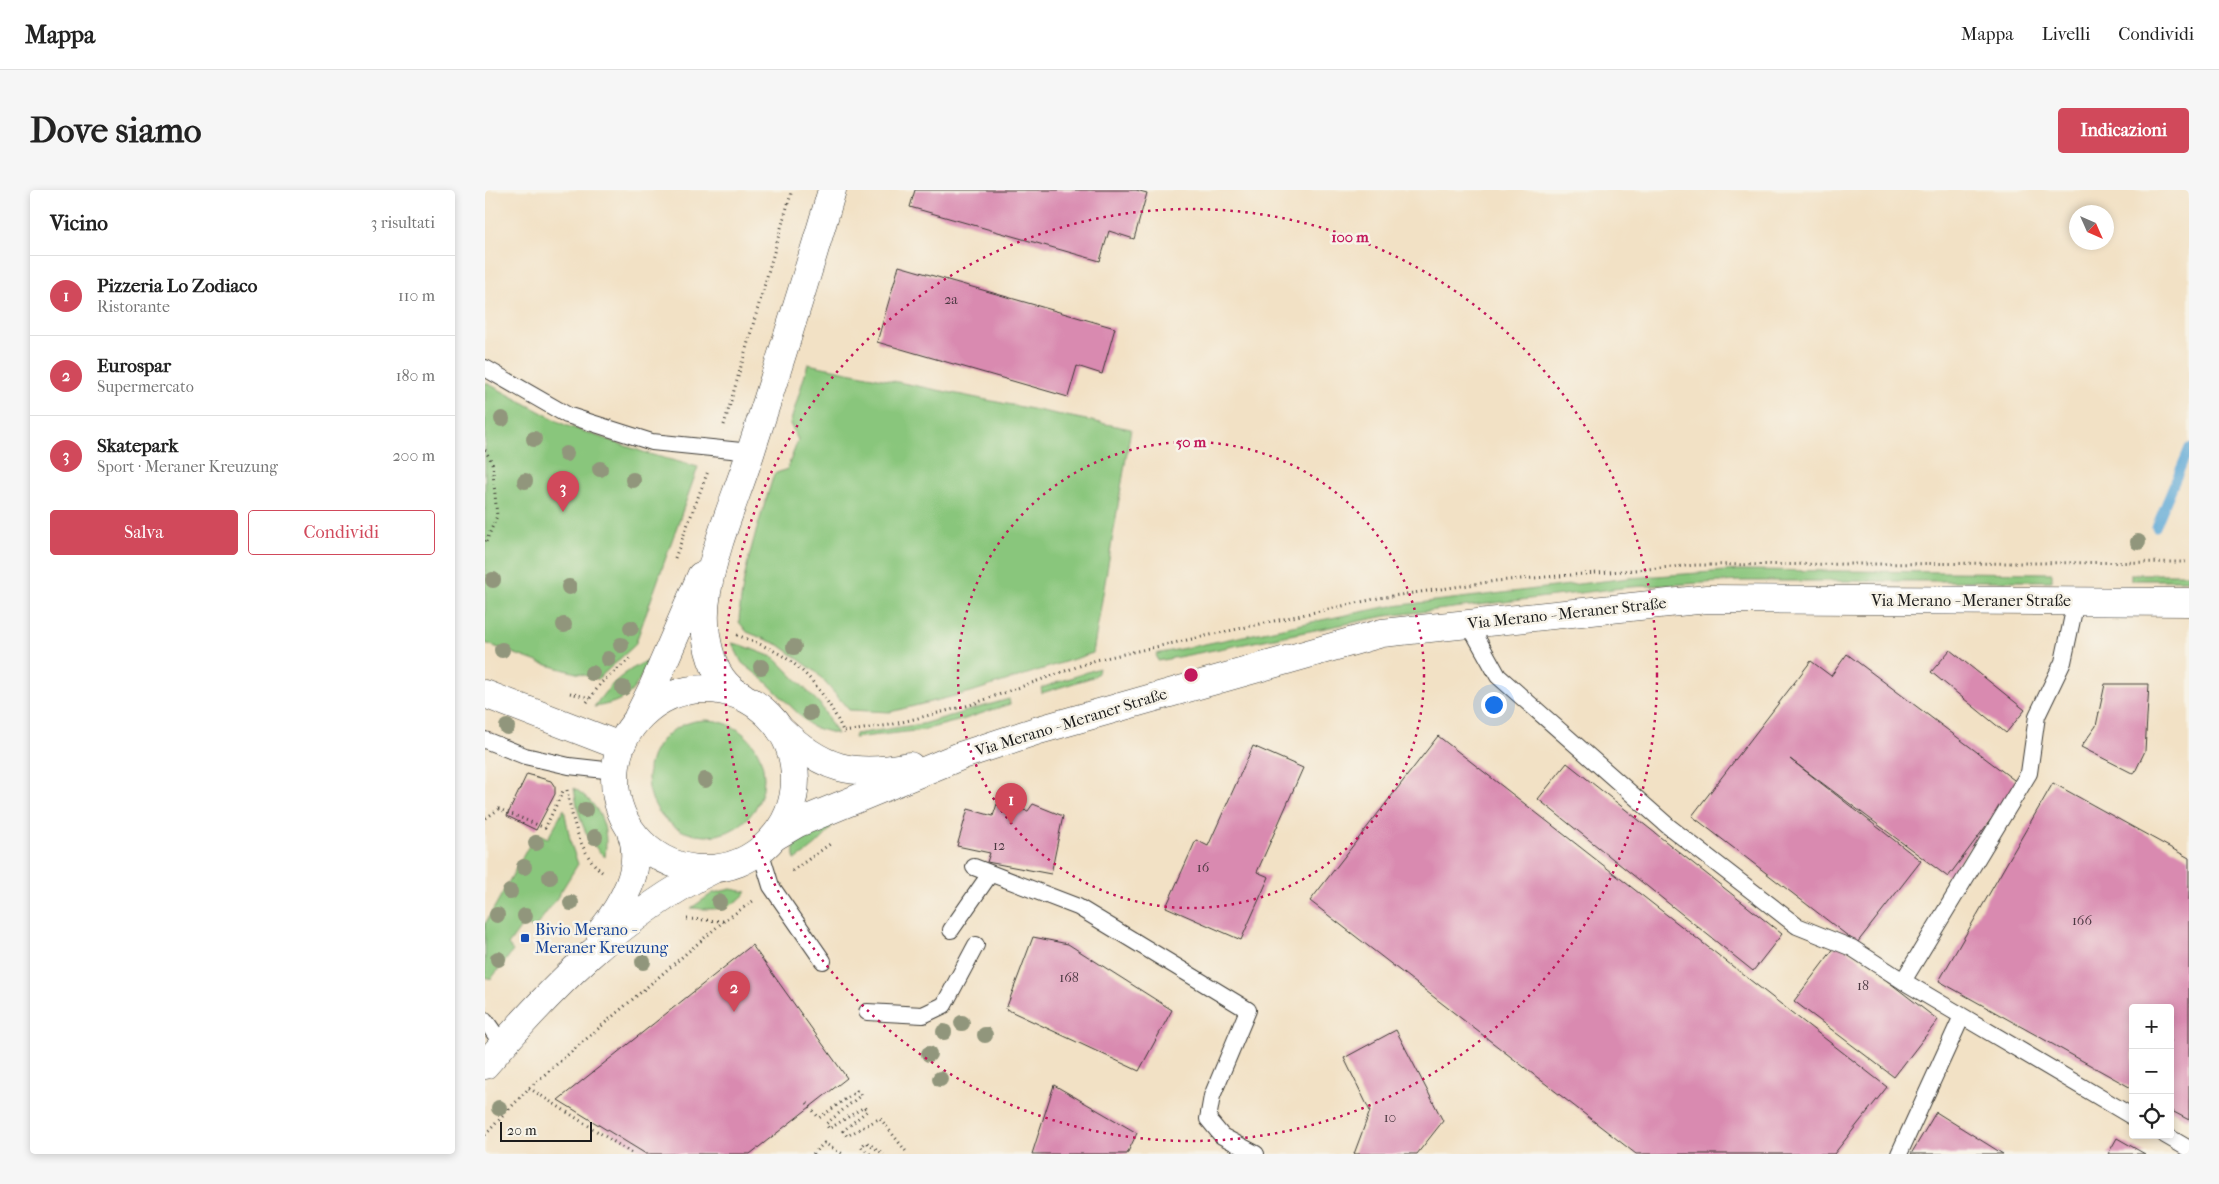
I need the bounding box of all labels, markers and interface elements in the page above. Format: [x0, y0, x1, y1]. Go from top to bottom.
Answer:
text: Mappa [25, 21, 95, 49]
text: Mappa [1961, 24, 2014, 45]
text: Livelli [2042, 24, 2090, 45]
text: Condividi [2118, 24, 2194, 45]
button: Indicazioni [2058, 108, 2189, 153]
text: Dove siamo [30, 110, 202, 151]
north arrow [2069, 205, 2114, 250]
text: Vicino [50, 211, 108, 235]
text: 3 risultati [371, 213, 435, 232]
text: 100 m [1331, 228, 1369, 246]
text: Pizzeria Lo Zodiaco [97, 275, 257, 297]
text: 1 [63, 286, 69, 305]
text: 110 m [398, 286, 435, 305]
house number: 2a [944, 291, 958, 308]
text: Ristorante [97, 297, 170, 316]
text: Eurospar [97, 355, 171, 377]
text: 2 [62, 366, 70, 385]
text: 180 m [396, 366, 435, 385]
text: Supermercato [97, 377, 194, 396]
text: 50 m [1176, 433, 1207, 451]
text: Skatepark [97, 435, 178, 457]
text: 3 [63, 446, 69, 465]
text: 200 m [392, 446, 435, 465]
text: Sport · Meraner Kreuzung [97, 457, 278, 476]
pin: 3 [547, 471, 579, 512]
button: Salva [50, 510, 238, 555]
button: Condividi [248, 510, 435, 555]
street label: Via Merano - Meraner Straße [1870, 591, 2071, 610]
street label: Via Merano - Meraner Straße [1466, 593, 1667, 633]
centre of rings [1182, 666, 1200, 684]
street label: Via Merano - Meraner Straße [972, 684, 1169, 761]
your location [1481, 692, 1507, 718]
pin: 1 [995, 783, 1027, 824]
house number: 12 [993, 837, 1005, 854]
house number: 16 [1197, 859, 1210, 876]
house number: 166 [2072, 912, 2092, 929]
place label: Bivio Merano - Meraner Kreuzung [535, 920, 669, 957]
marker: Bivio Merano - Meraner Kreuzung [519, 932, 531, 944]
house number: 168 [1059, 969, 1079, 986]
pin: 2 [718, 971, 750, 1012]
house number: 18 [1857, 977, 1869, 994]
map controls [2129, 1004, 2174, 1139]
button: + [2129, 1004, 2174, 1049]
button: − [2129, 1049, 2174, 1094]
button: locate [2129, 1094, 2174, 1139]
house number: 10 [1384, 1109, 1396, 1126]
scale bar [500, 1119, 593, 1142]
text: 20 m [507, 1122, 537, 1139]

